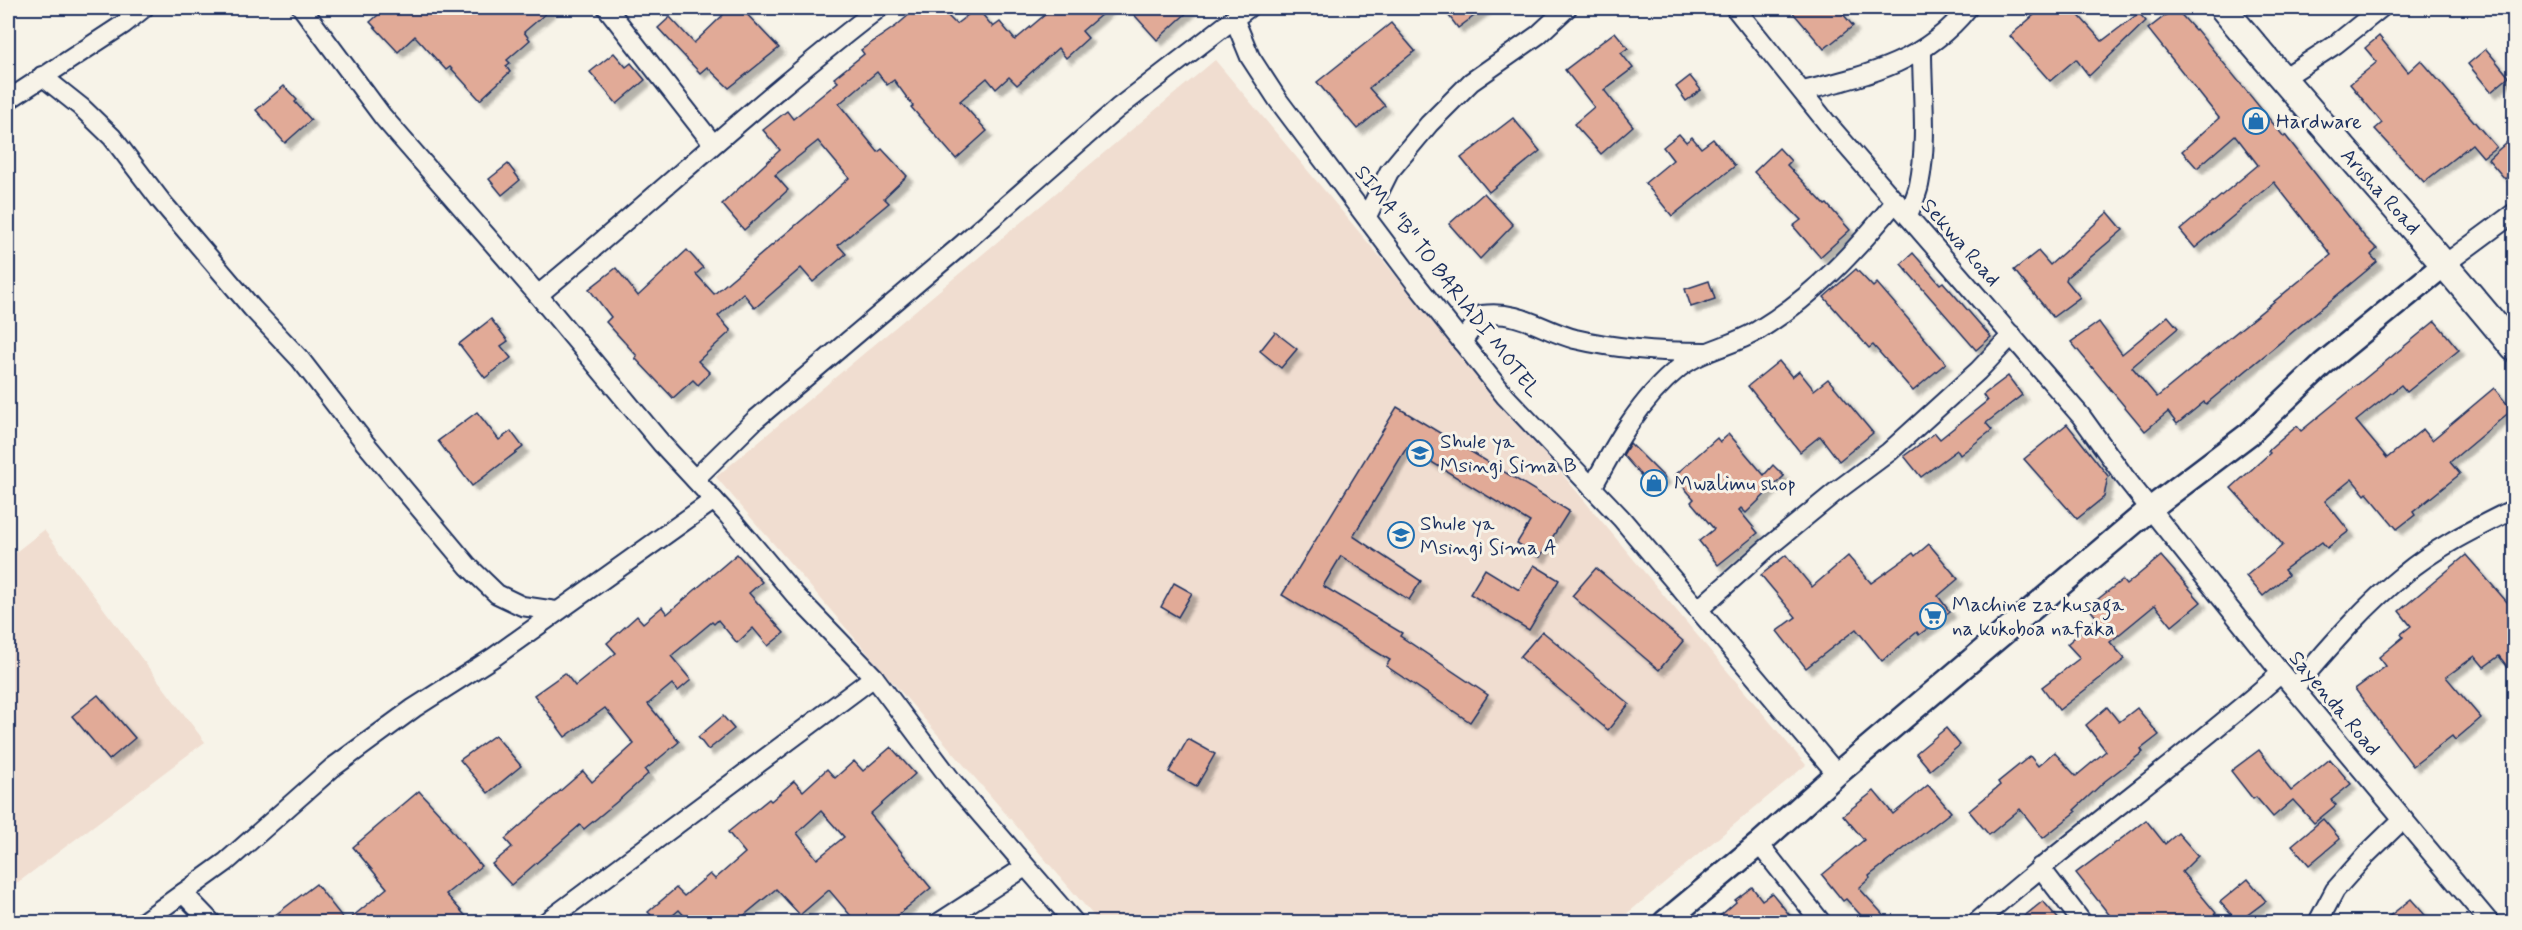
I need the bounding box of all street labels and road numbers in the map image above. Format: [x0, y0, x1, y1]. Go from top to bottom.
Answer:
street label: Arusha Road [2334, 142, 2427, 241]
street label: SIMA "B" TO BARIADI MOTEL [1348, 160, 1547, 403]
street label: Sekwa Road [1914, 193, 2006, 293]
street label: Sayenda Road [2282, 645, 2386, 762]

